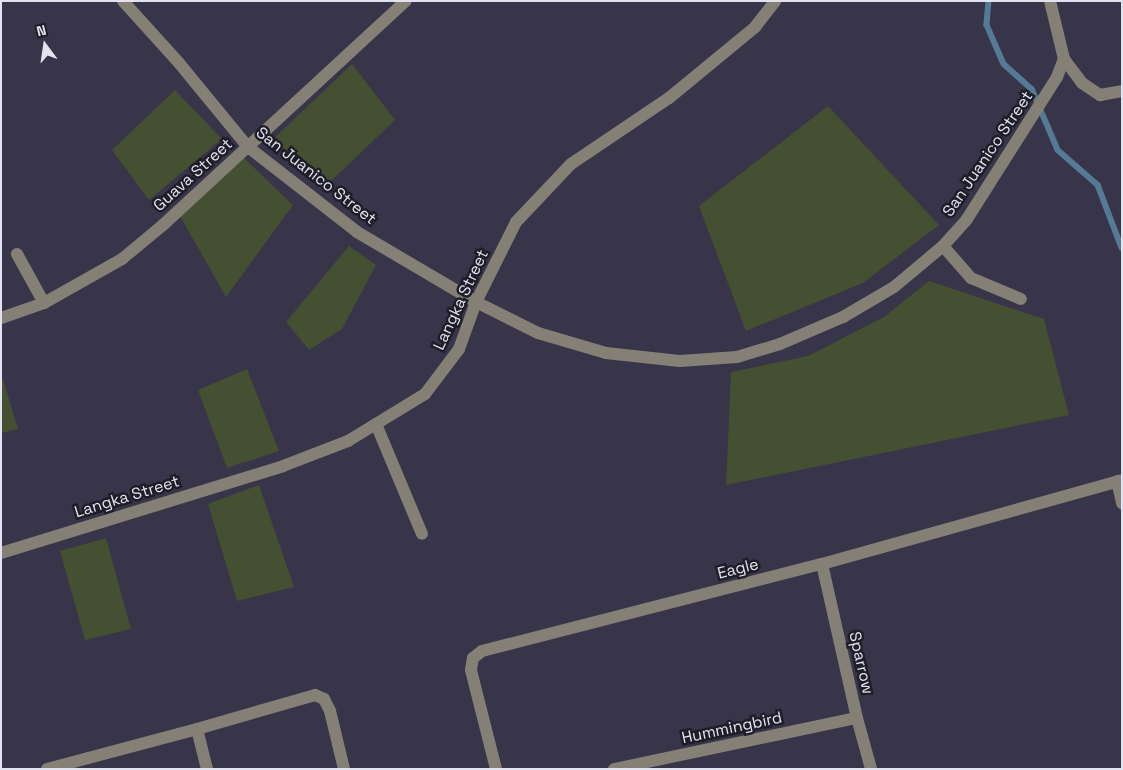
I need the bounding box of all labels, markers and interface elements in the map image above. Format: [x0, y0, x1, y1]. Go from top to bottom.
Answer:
north arrow [20, 20, 70, 70]
text: N [35, 21, 48, 40]
street label: San Juanico Street [939, 88, 1037, 220]
street label: San Juanico Street [252, 123, 380, 229]
street label: Guava Street [150, 135, 236, 215]
street label: Langka Street [429, 247, 493, 353]
street label: Langka Street [72, 472, 182, 522]
street label: Eagle [715, 555, 761, 583]
street label: Sparrow [844, 630, 878, 696]
street label: Hummingbird [680, 708, 784, 748]

